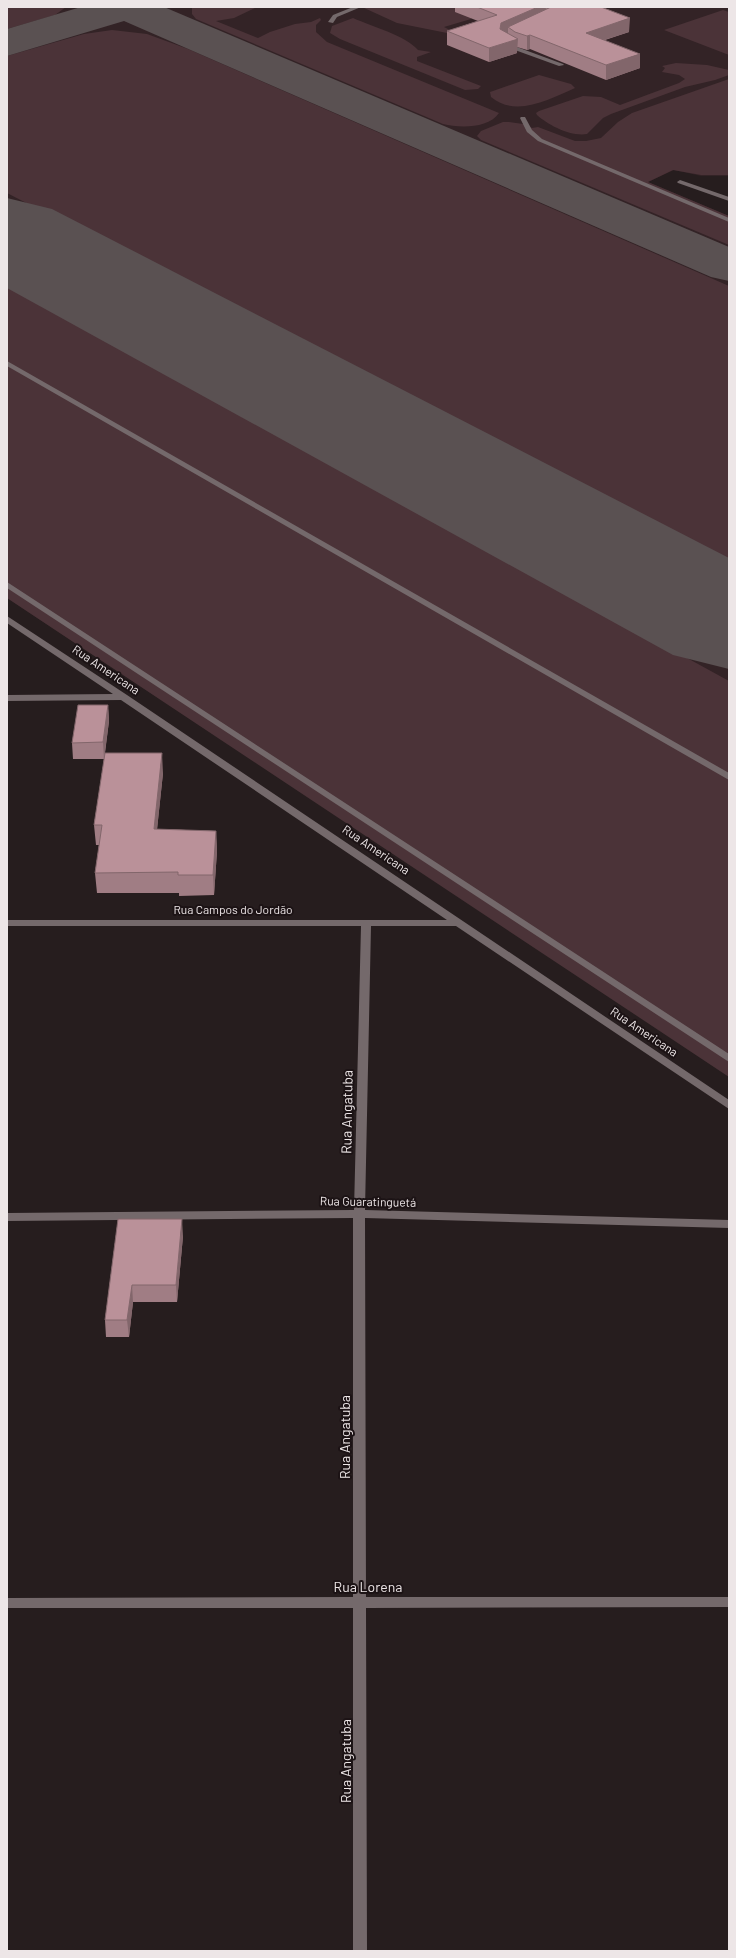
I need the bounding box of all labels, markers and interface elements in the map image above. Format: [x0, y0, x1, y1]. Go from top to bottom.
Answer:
street label: Rua Americana [70, 641, 143, 697]
street label: Rua Americana [340, 821, 413, 877]
street label: Rua Campos do Jordão [173, 902, 293, 916]
street label: Rua Americana [608, 1003, 681, 1059]
street label: Rua Angatuba [337, 1070, 356, 1154]
street label: Rua Guaratinguetá [320, 1193, 416, 1209]
street label: Rua Angatuba [336, 1395, 353, 1479]
street label: Rua Lorena [334, 1578, 402, 1595]
street label: Rua Angatuba [337, 1719, 354, 1803]

